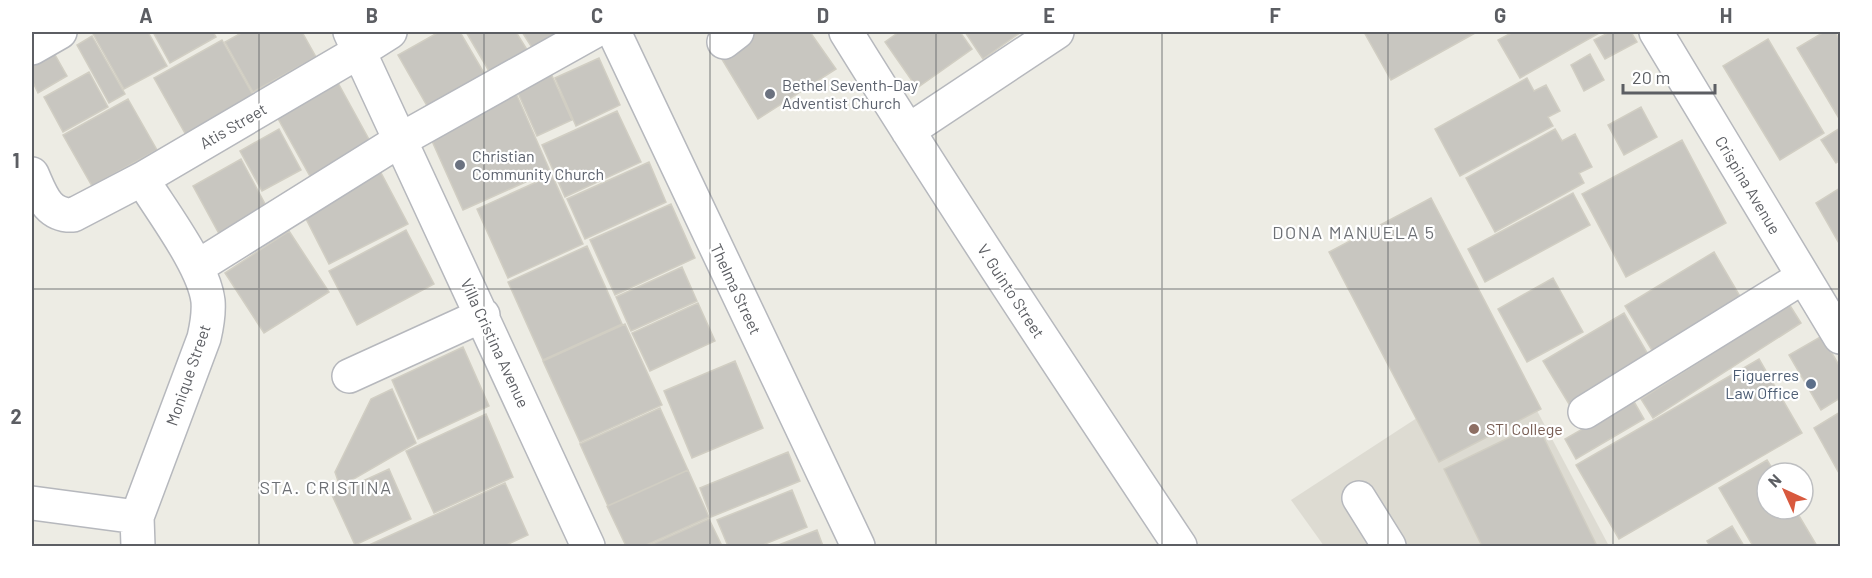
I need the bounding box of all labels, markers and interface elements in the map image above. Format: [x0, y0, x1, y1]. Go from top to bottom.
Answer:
text: A [139, 3, 153, 27]
text: B [366, 3, 378, 27]
text: C [591, 3, 603, 27]
text: D [817, 3, 829, 27]
text: E [1043, 3, 1055, 27]
text: F [1269, 3, 1281, 27]
text: G [1494, 3, 1506, 27]
text: H [1720, 3, 1732, 27]
scale bar [1623, 57, 1714, 95]
text: 20 m [1632, 66, 1670, 88]
place label: Bethel Seventh-Day Adventist Church [782, 75, 919, 112]
marker: Bethel Seventh-Day Adventist Church [763, 87, 777, 101]
street label: Atis Street [196, 99, 270, 152]
street label: Crispina Avenue [1712, 132, 1785, 237]
place label: Christian Community Church [472, 146, 604, 183]
text: 1 [12, 148, 20, 172]
marker: Christian Community Church [453, 158, 467, 172]
district label: DONA MANUELA 5 [1272, 221, 1436, 243]
street label: Thelma Street [707, 240, 766, 337]
street label: V. Guinto Street [974, 240, 1049, 341]
street label: Villa Cristina Avenue [457, 275, 534, 410]
street label: Monique Street [161, 322, 214, 428]
place label: Figuerres Law Office [1725, 365, 1799, 402]
marker: Figuerres Law Office [1804, 377, 1818, 391]
text: 2 [10, 404, 22, 428]
place label: STI College [1486, 419, 1563, 438]
marker: STI College [1467, 422, 1481, 436]
north arrow [1755, 461, 1815, 521]
text: N [1764, 470, 1785, 491]
district label: STA. CRISTINA [259, 476, 393, 498]

